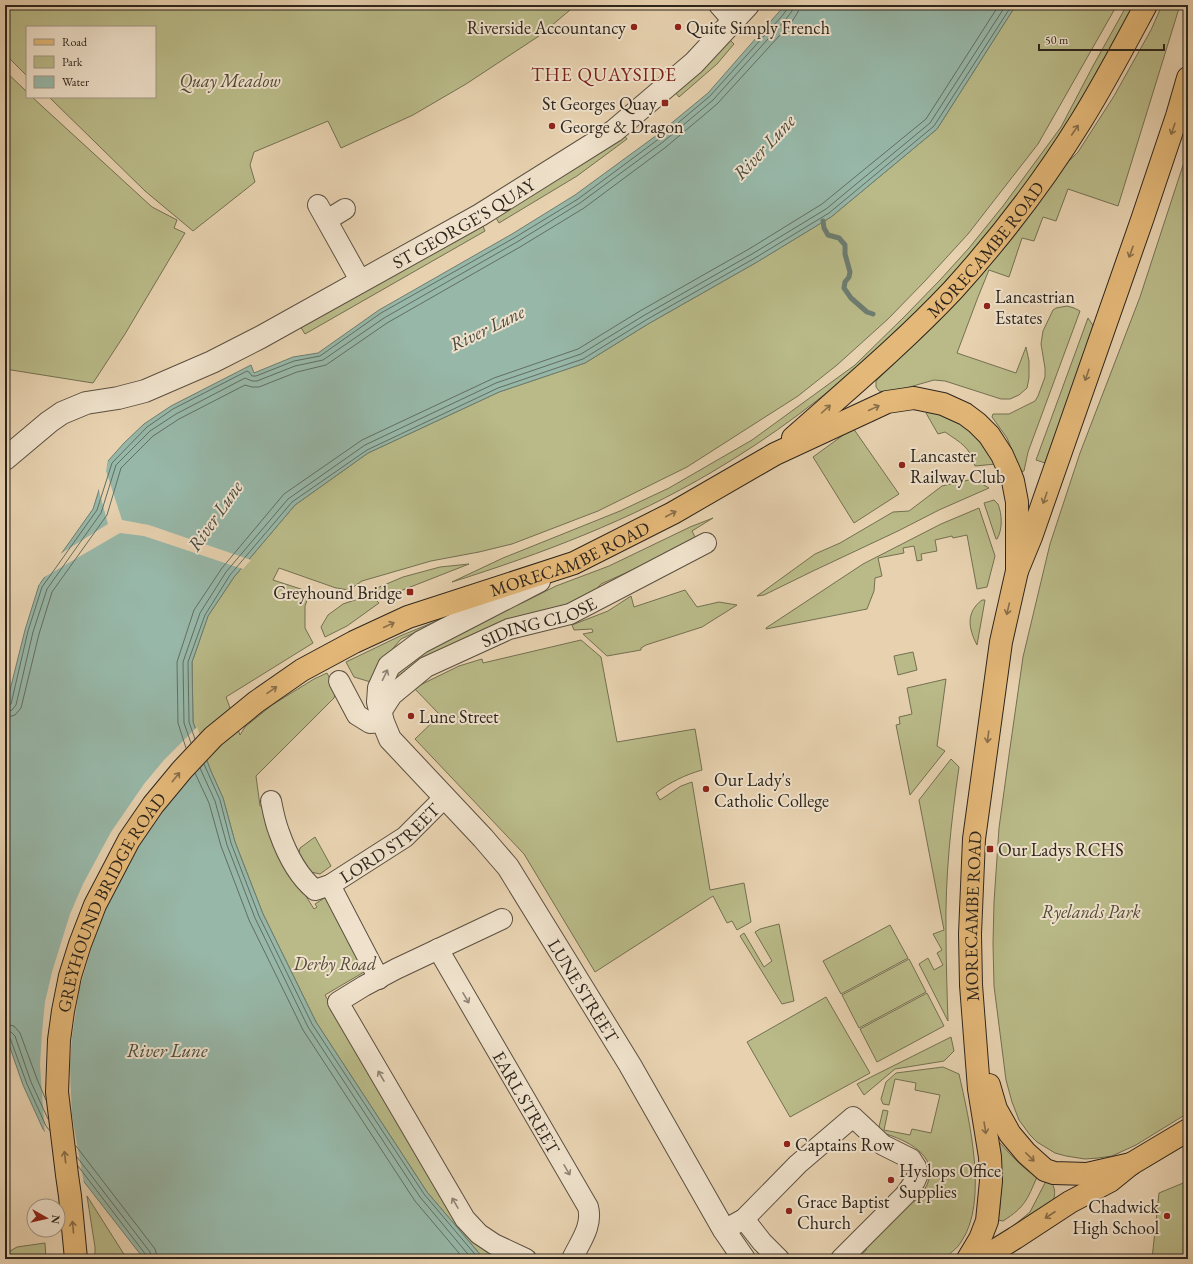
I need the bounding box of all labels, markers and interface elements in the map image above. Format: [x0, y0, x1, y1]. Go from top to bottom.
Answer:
place label: Riverside Accountancy [467, 16, 626, 39]
place label: Quite Simply French [686, 16, 830, 39]
marker: Riverside Accountancy [629, 22, 639, 32]
marker: Quite Simply French [673, 22, 683, 32]
legend [26, 26, 156, 98]
scale bar [1039, 26, 1164, 52]
text: 50 m [1045, 32, 1069, 48]
text: Road [62, 34, 88, 50]
text: Park [62, 54, 83, 70]
district label: THE QUAYSIDE [531, 62, 677, 87]
park label: Quay Meadow [179, 69, 281, 93]
text: Water [62, 74, 89, 90]
place label: St Georges Quay [542, 92, 657, 115]
marker: St Georges Quay [660, 98, 670, 108]
water label: River Lune [727, 109, 801, 185]
place label: George & Dragon [560, 115, 684, 138]
marker: George & Dragon [547, 121, 557, 131]
one-way arrow [1169, 123, 1176, 136]
one-way arrow [1072, 124, 1080, 136]
street label: ST GEORGE'S QUAY [388, 171, 540, 273]
street label: MORECAMBE ROAD [921, 176, 1049, 322]
one-way arrow [1126, 246, 1134, 258]
place label: Lancastrian Estates [995, 285, 1076, 329]
water label: River Lune [445, 299, 529, 357]
marker: Lancastrian Estates [982, 301, 992, 311]
one-way arrow [1083, 368, 1091, 380]
one-way arrow [868, 404, 880, 411]
one-way arrow [820, 405, 831, 414]
place label: Lancaster Railway Club [910, 444, 1005, 488]
marker: Lancaster Railway Club [897, 460, 907, 470]
water label: River Lune [182, 475, 249, 556]
one-way arrow [1040, 491, 1048, 503]
one-way arrow [665, 509, 677, 517]
street label: MORECAMBE ROAD [487, 515, 653, 601]
place label: Greyhound Bridge [273, 581, 402, 604]
marker: Greyhound Bridge [405, 587, 415, 597]
street label: SIDING CLOSE [477, 591, 600, 652]
one-way arrow [1004, 602, 1012, 615]
one-way arrow [383, 621, 395, 628]
one-way arrow [382, 669, 389, 681]
one-way arrow [266, 686, 277, 694]
place label: Lune Street [419, 705, 499, 728]
marker: Lune Street [406, 711, 416, 721]
one-way arrow [984, 731, 992, 744]
place label: Our Lady's Catholic College [714, 768, 829, 812]
one-way arrow [171, 772, 180, 783]
marker: Our Lady's Catholic College [701, 784, 711, 794]
street label: GREYHOUND BRIDGE ROAD [51, 787, 171, 1015]
street label: LORD STREET [335, 797, 445, 888]
street label: MORECAMBE ROAD [958, 829, 987, 1002]
place label: Our Ladys RCHS [998, 838, 1124, 861]
marker: Our Ladys RCHS [985, 844, 995, 854]
park label: Ryelands Park [1041, 900, 1141, 924]
street label: LUNE STREET [543, 934, 625, 1047]
park label: Derby Road [293, 952, 377, 976]
one-way arrow [462, 992, 470, 1004]
water label: River Lune [127, 1038, 208, 1063]
street label: EARL STREET [488, 1046, 566, 1158]
one-way arrow [377, 1071, 385, 1083]
one-way arrow [981, 1121, 989, 1134]
place label: Captains Row [795, 1133, 895, 1156]
marker: Captains Row [782, 1139, 792, 1149]
one-way arrow [61, 1151, 68, 1164]
one-way arrow [1025, 1152, 1035, 1162]
place label: Hyslops Office Supplies [899, 1159, 1001, 1203]
one-way arrow [563, 1164, 571, 1176]
marker: Hyslops Office Supplies [886, 1175, 896, 1185]
place label: Grace Baptist Church [797, 1190, 890, 1234]
place label: Chadwick High School [1072, 1195, 1160, 1239]
one-way arrow [451, 1197, 459, 1209]
north arrow [26, 1198, 66, 1238]
marker: Grace Baptist Church [784, 1206, 794, 1216]
one-way arrow [1045, 1210, 1056, 1219]
marker: Chadwick High School [1162, 1211, 1172, 1221]
text: N [48, 1214, 63, 1225]
one-way arrow [70, 1221, 77, 1234]

